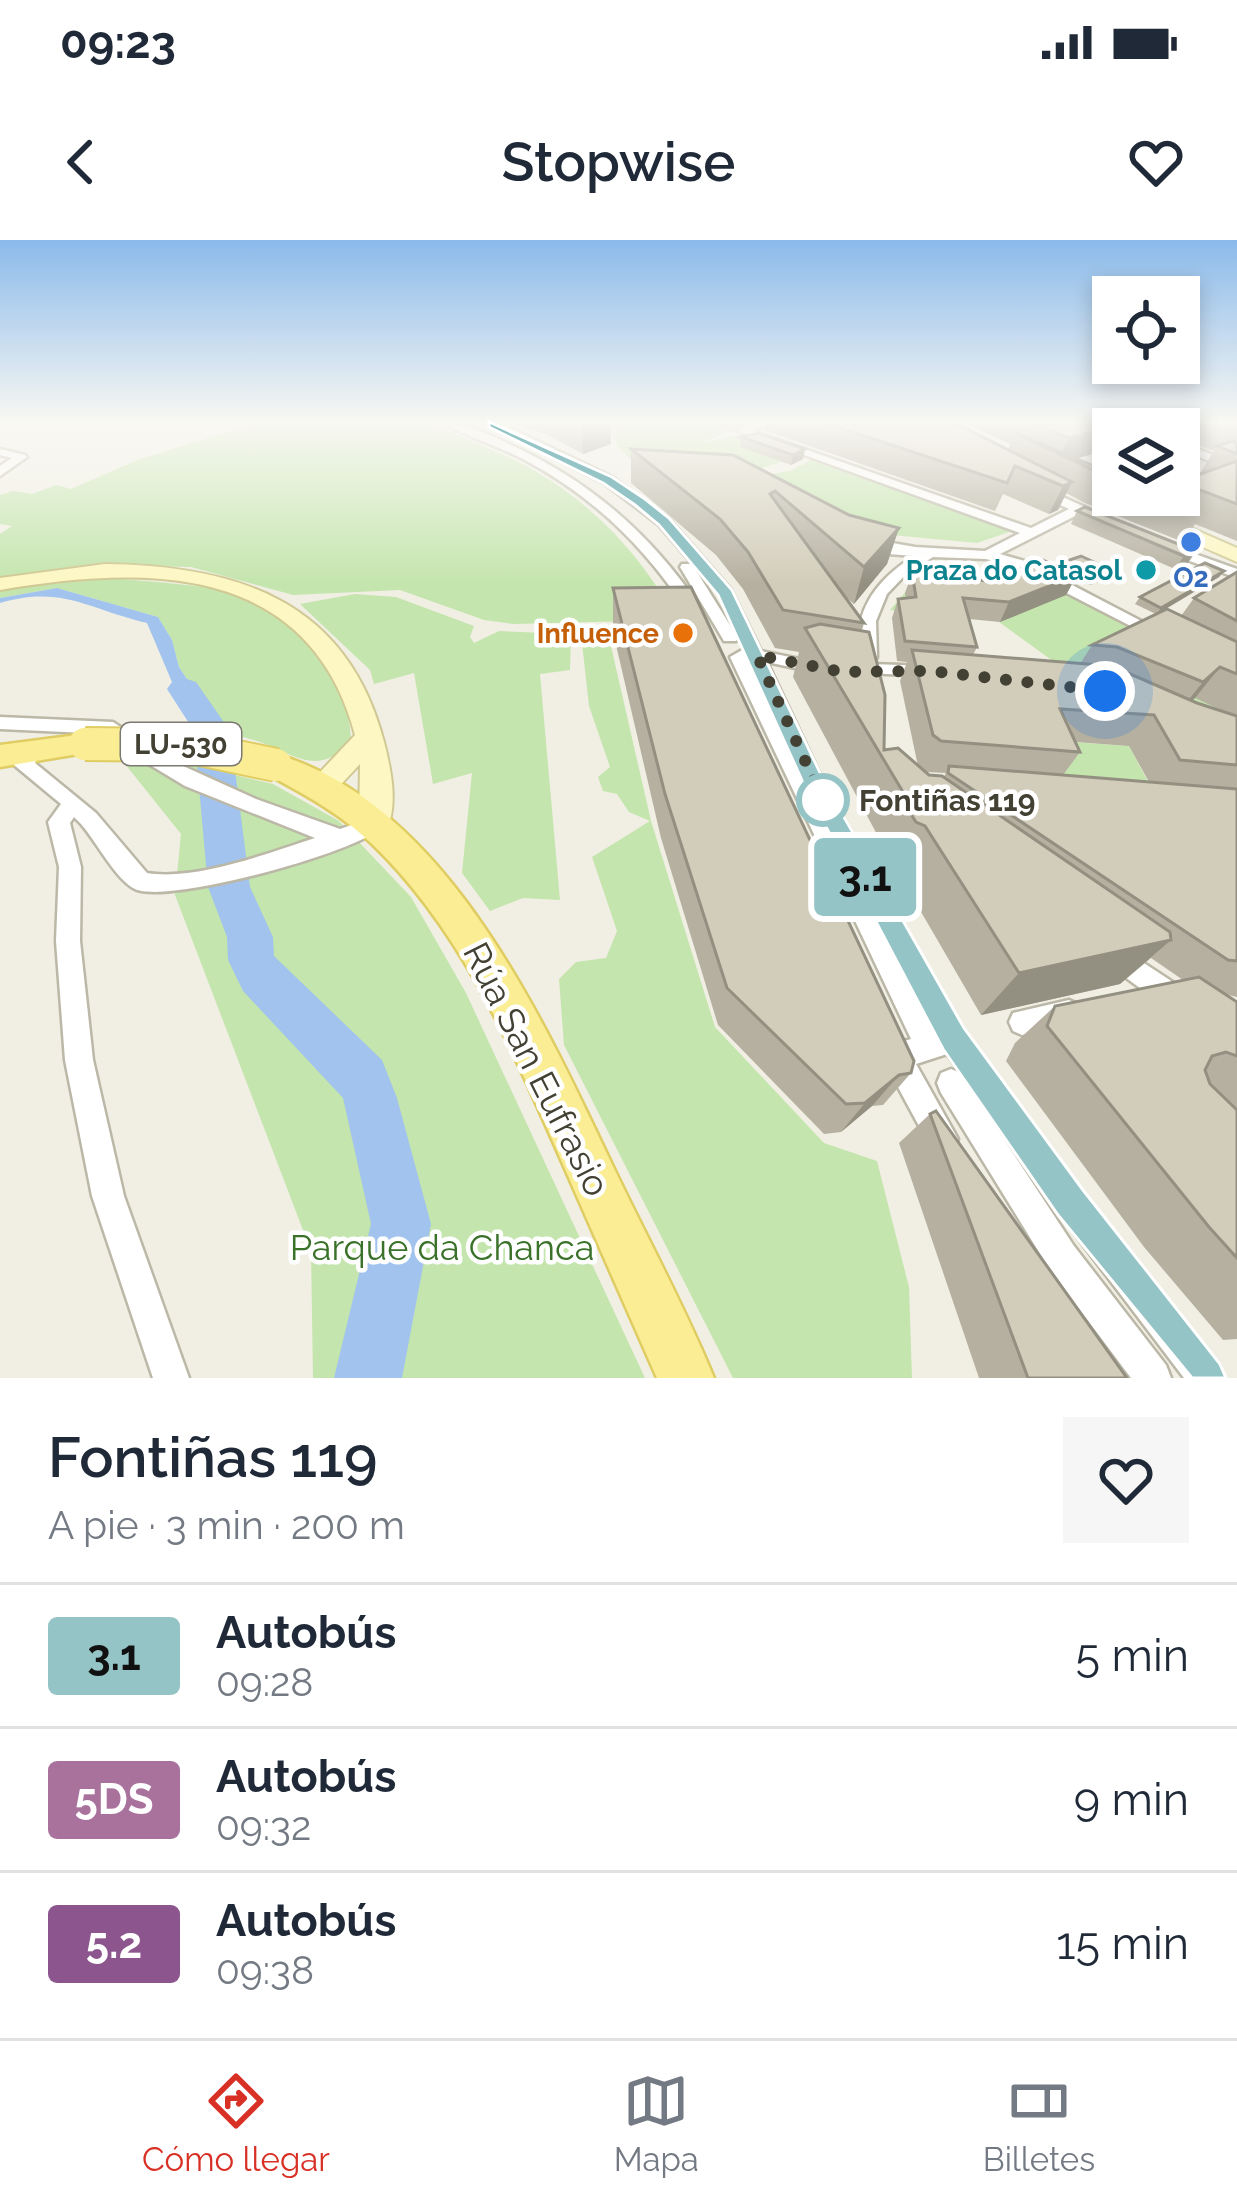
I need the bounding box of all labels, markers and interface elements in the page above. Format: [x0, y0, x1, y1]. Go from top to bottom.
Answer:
text: 09:23 [60, 16, 176, 69]
icon: back [48, 129, 114, 195]
icon: heart [1123, 129, 1189, 195]
text: Stopwise [502, 130, 735, 194]
map controls [1092, 276, 1200, 516]
button: locate [1092, 276, 1200, 384]
button: layers [1092, 408, 1200, 516]
marker: O2 [1178, 529, 1204, 555]
place label: Praza do Catasol [906, 555, 1122, 586]
marker: Praza do Catasol [1133, 557, 1159, 583]
place label: O2 [1173, 562, 1209, 593]
place label: Influence [537, 618, 659, 649]
marker: Influence [670, 620, 696, 646]
your location [1075, 661, 1135, 721]
road number: LU-530 [121, 723, 241, 765]
marker: Fontiñas 119 [798, 775, 848, 825]
place label: Fontiñas 119 [859, 783, 1035, 818]
line badge: 3.1 [796, 838, 934, 916]
text: 3.1 [838, 852, 892, 901]
street label: Rúa San Eufrasio [455, 935, 619, 1203]
park label: Parque da Chanca [290, 1226, 594, 1268]
button: heart [1063, 1417, 1189, 1543]
text: Fontiñas 119 [48, 1423, 378, 1490]
text: A pie · 3 min · 200 m [48, 1502, 405, 1548]
text: Autobús [216, 1606, 396, 1659]
text: 5 min [1076, 1629, 1189, 1682]
text: 3.1 [87, 1631, 141, 1680]
text: 09:28 [216, 1659, 314, 1705]
text: Autobús [216, 1750, 396, 1803]
text: 9 min [1074, 1773, 1189, 1826]
text: 5DS [75, 1775, 153, 1824]
text: 09:32 [216, 1803, 311, 1849]
text: Autobús [216, 1894, 396, 1947]
text: 15 min [1056, 1917, 1189, 1970]
text: 5.2 [86, 1919, 142, 1968]
text: 09:38 [216, 1947, 314, 1993]
tab: Cómo llegar [142, 2068, 330, 2179]
tab: Mapa [614, 2068, 699, 2179]
tab: Billetes [983, 2068, 1095, 2179]

